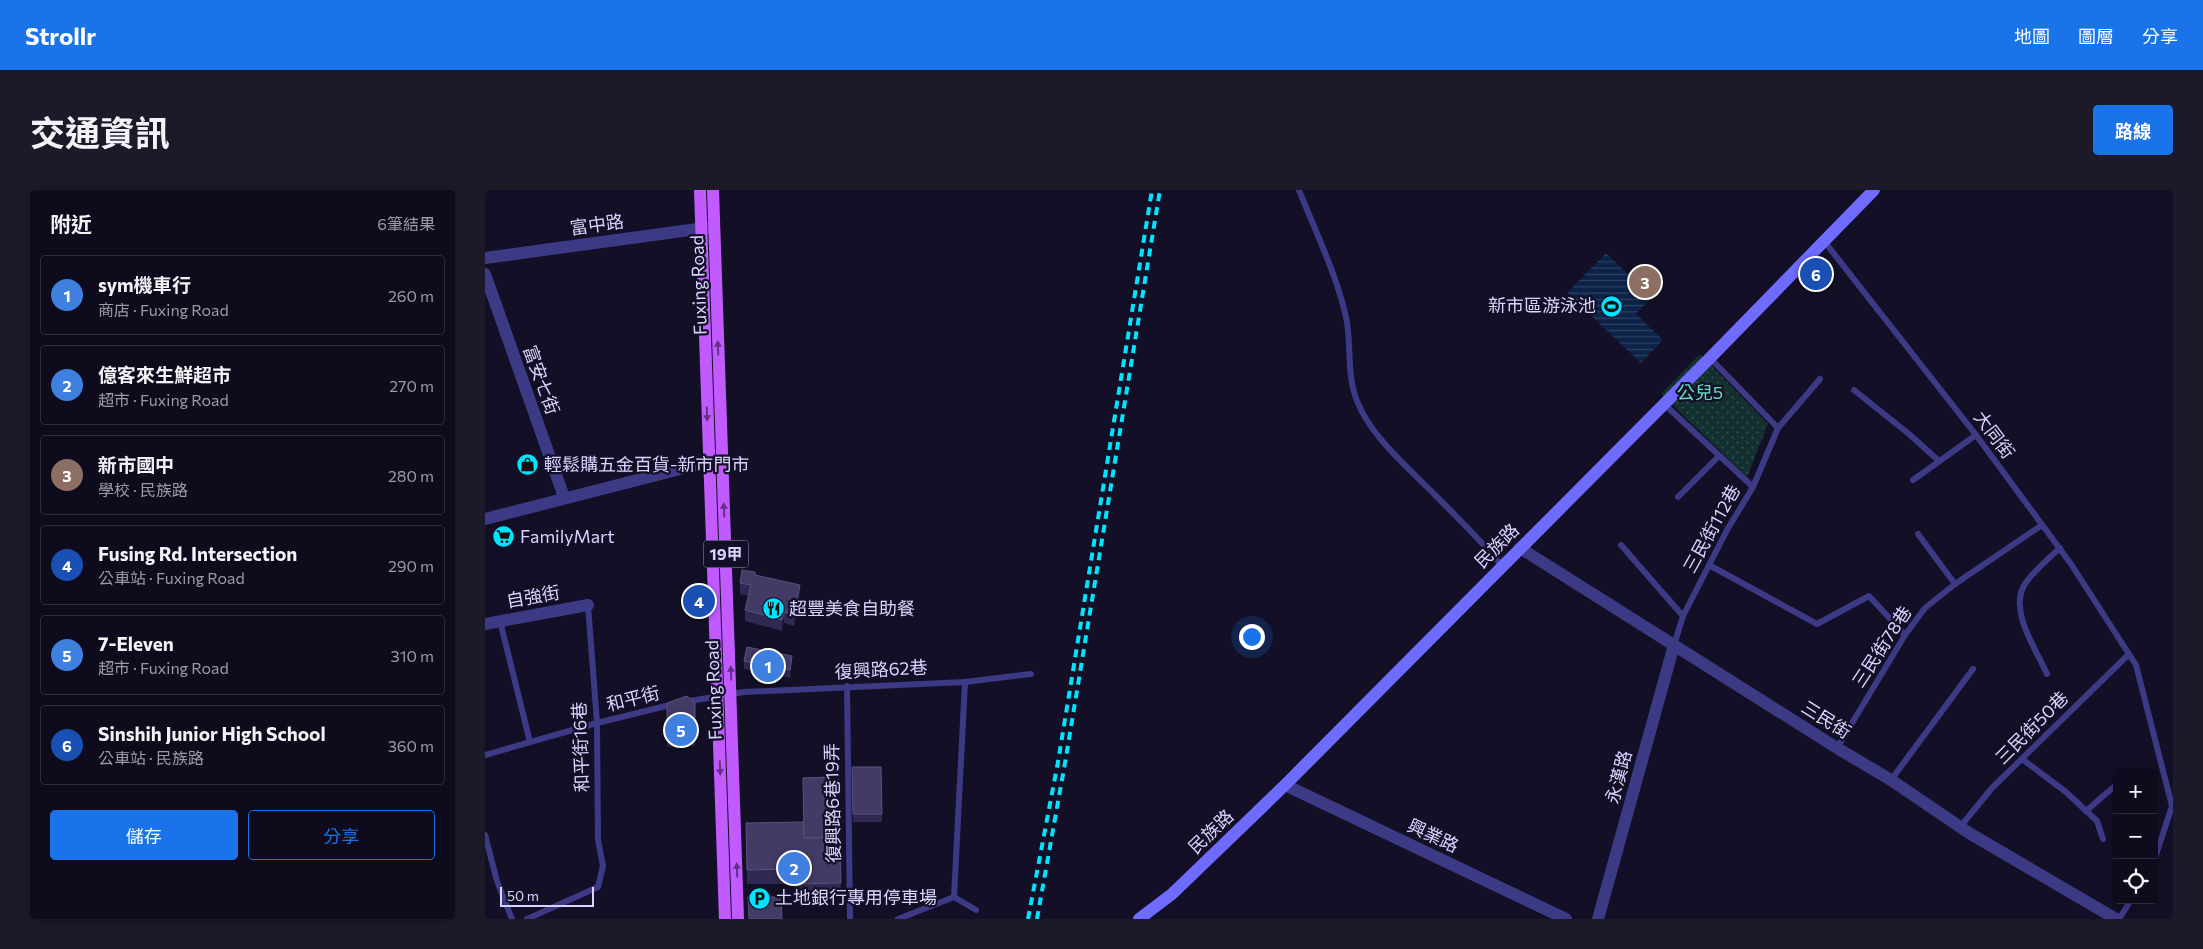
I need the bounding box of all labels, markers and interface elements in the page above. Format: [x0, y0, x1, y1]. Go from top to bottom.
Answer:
text: Strollr [25, 21, 96, 50]
text: 地圖 [2014, 25, 2050, 47]
text: 圖層 [2078, 25, 2114, 47]
text: 分享 [2142, 25, 2178, 47]
button: 路線 [2093, 105, 2173, 155]
text: 交通資訊 [30, 110, 170, 153]
street label: 富中路 [569, 209, 625, 239]
text: 附近 [50, 211, 92, 236]
text: 6筆結果 [377, 214, 435, 233]
street label: Fuxing Road [685, 235, 711, 335]
pin: 6 [1800, 255, 1832, 293]
pin: 3 [1629, 263, 1661, 301]
text: sym機車行 [98, 273, 191, 296]
text: 1 [63, 286, 71, 305]
text: 260 m [388, 286, 434, 305]
place label: 新市區游泳池 [1488, 294, 1596, 316]
sports icon: 新市區游泳池 [1600, 294, 1624, 318]
text: 商店 · Fuxing Road [98, 300, 229, 319]
one-way arrow [714, 340, 722, 356]
street label: 富安七街 [519, 342, 565, 417]
text: 億客來生鮮超市 [98, 363, 231, 386]
text: 2 [62, 376, 72, 395]
text: 270 m [389, 376, 434, 395]
park label: 公兒5 [1677, 381, 1723, 403]
text: 超市 · Fuxing Road [98, 390, 229, 409]
one-way arrow [703, 406, 711, 422]
street label: 大同街 [1970, 406, 2020, 463]
text: 新市國中 [98, 453, 174, 476]
shop icon: 輕鬆購五金百貨-新市門市 [516, 453, 540, 477]
place label: 輕鬆購五金百貨-新市門市 [544, 453, 750, 475]
text: 3 [62, 466, 72, 485]
text: 280 m [388, 466, 434, 485]
text: 學校 · 民族路 [98, 480, 188, 499]
street label: 三民街112巷 [1678, 481, 1744, 576]
one-way arrow [720, 502, 728, 518]
street label: 民族路 [1469, 518, 1523, 572]
supermarket icon: FamilyMart [492, 525, 516, 549]
place label: FamilyMart [520, 525, 615, 547]
road number: 19甲 [703, 540, 749, 568]
text: Fusing Rd. Intersection [98, 542, 297, 565]
text: 4 [62, 556, 72, 575]
text: 290 m [388, 556, 434, 575]
text: 公車站 · Fuxing Road [98, 568, 245, 587]
street label: 自強街 [504, 580, 561, 612]
pin: 4 [683, 582, 715, 620]
restaurant icon: 超豐美食自助餐 [761, 597, 785, 621]
place label: 超豐美食自助餐 [789, 597, 915, 619]
street label: 三民街78巷 [1847, 602, 1916, 691]
your location [1239, 624, 1265, 650]
text: 7-Eleven [98, 632, 174, 655]
street label: Fuxing Road [700, 640, 726, 740]
text: 5 [62, 646, 72, 665]
text: 310 m [391, 646, 434, 665]
pin: 1 [752, 647, 784, 685]
street label: 復興路62巷 [834, 656, 928, 682]
text: 超市 · Fuxing Road [98, 658, 229, 677]
one-way arrow [726, 665, 734, 681]
street label: 和平街 [604, 681, 662, 715]
street label: 三民街50巷 [1990, 686, 2072, 768]
street label: 三民街 [1798, 696, 1855, 743]
street label: 和平街16巷 [567, 701, 593, 793]
pin: 5 [665, 711, 697, 749]
text: Sinshih Junior High School [98, 722, 326, 745]
text: 6 [62, 736, 72, 755]
text: 360 m [388, 736, 434, 755]
street label: 復興路6巷19弄 [820, 743, 844, 863]
text: 公車站 · 民族路 [98, 748, 204, 767]
street label: 永漢路 [1600, 748, 1636, 806]
one-way arrow [717, 761, 725, 777]
map controls [2113, 769, 2158, 904]
button: + [2113, 769, 2158, 814]
street label: 民族路 [1183, 805, 1237, 858]
button: 儲存 [50, 810, 238, 860]
button: 分享 [248, 810, 435, 860]
street label: 興業路 [1404, 814, 1463, 856]
button: − [2113, 814, 2158, 859]
pin: 2 [778, 849, 810, 887]
button: locate [2113, 859, 2158, 904]
one-way arrow [732, 862, 740, 878]
scale bar [500, 884, 594, 907]
parking icon: 土地銀行專用停車場 [747, 886, 771, 910]
place label: 土地銀行專用停車場 [775, 886, 937, 908]
text: 50 m [507, 887, 539, 904]

